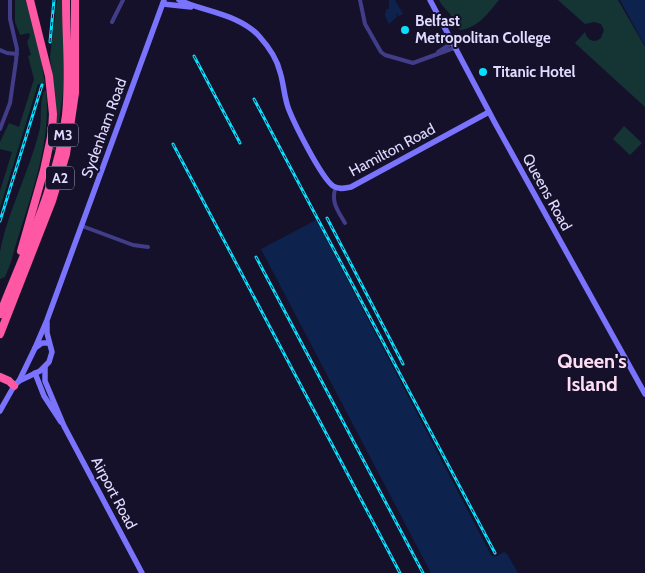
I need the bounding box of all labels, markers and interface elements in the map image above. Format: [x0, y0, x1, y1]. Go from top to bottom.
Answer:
place label: Belfast Metropolitan College [415, 12, 551, 47]
marker: Belfast Metropolitan College [399, 24, 411, 36]
place label: Titanic Hotel [493, 63, 576, 81]
marker: Titanic Hotel [477, 66, 489, 78]
street label: Sydenham Road [78, 76, 130, 180]
street label: Hamilton Road [346, 120, 438, 180]
road number: M3 [48, 124, 78, 146]
street label: Queens Road [518, 150, 576, 234]
road number: A2 [46, 167, 74, 190]
district label: Queen's Island [557, 349, 627, 396]
street label: Airport Road [87, 454, 141, 532]

